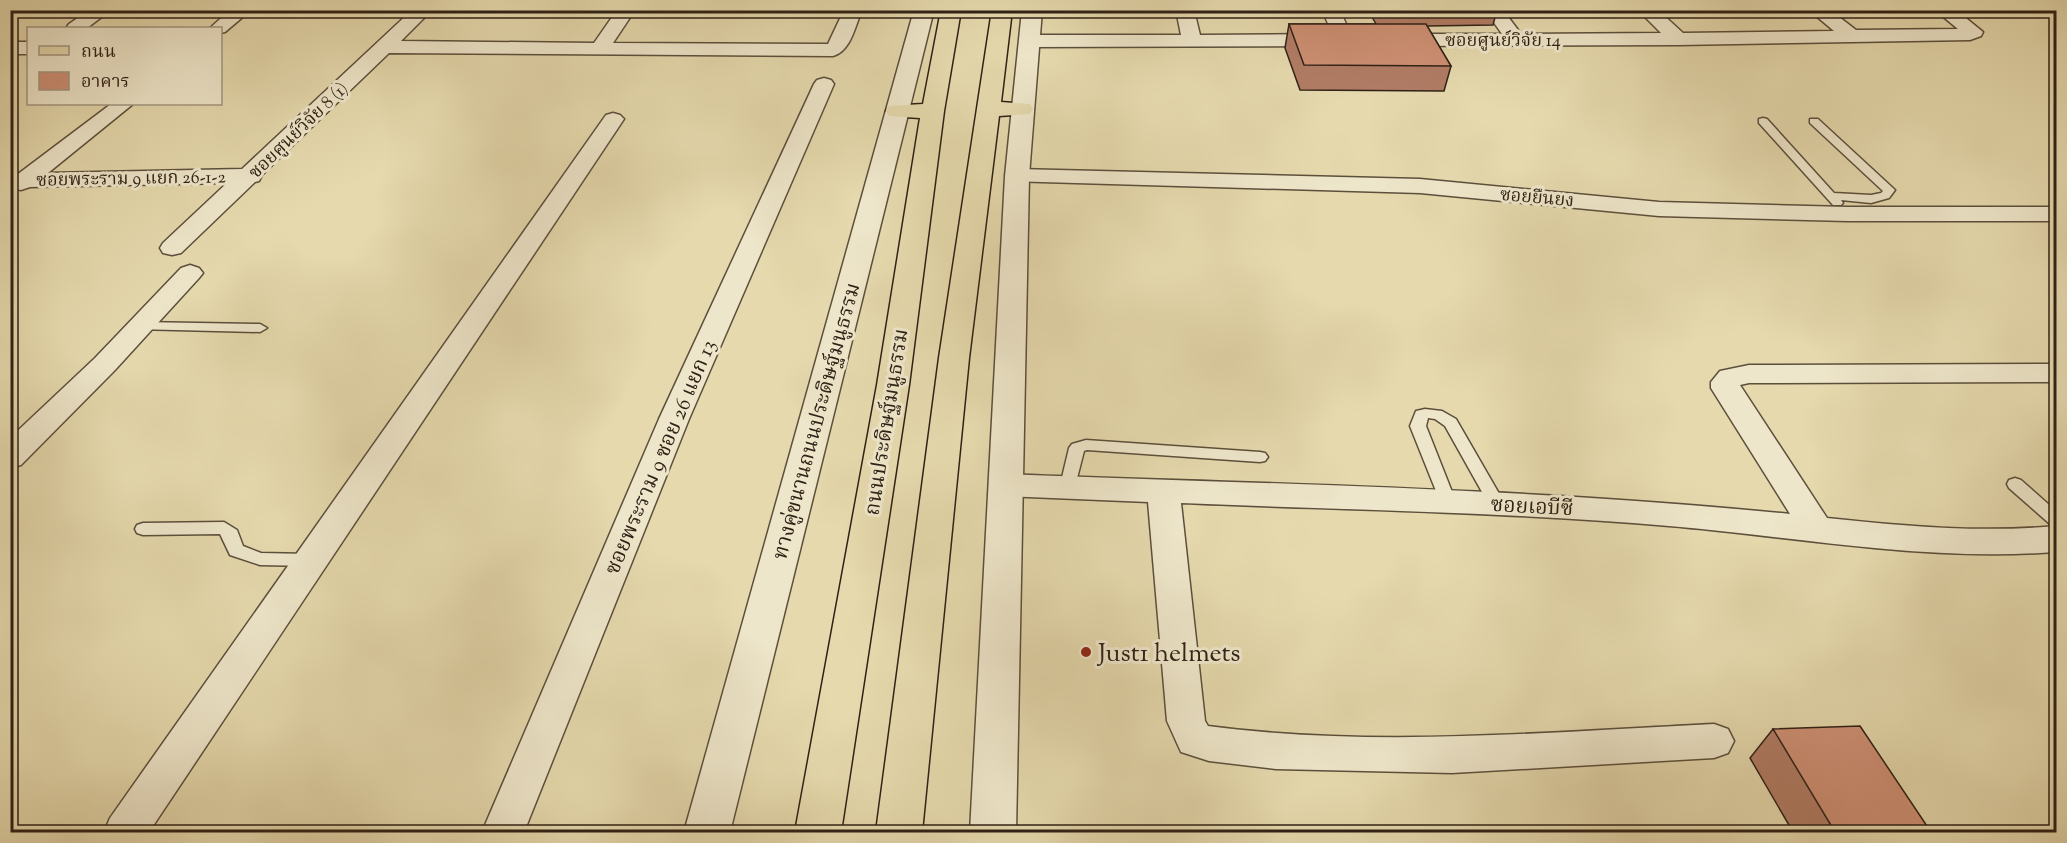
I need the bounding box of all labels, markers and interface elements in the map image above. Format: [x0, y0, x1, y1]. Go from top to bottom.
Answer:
legend [27, 27, 222, 105]
street label: ซอยศูนย์วิจัย 14 [1445, 29, 1561, 55]
text: ถนน [81, 40, 116, 66]
text: อาคาร [81, 70, 130, 96]
street label: ซอยศูนย์วิจัย 8 (1) [244, 77, 355, 186]
street label: ซอยพระราม 9 แยก 26-1-2 [36, 165, 227, 195]
street label: ซอยยืนยง [1499, 183, 1575, 215]
street label: ทางคู่ขนานถนนประดิษฐ์มนูธรรม [766, 280, 869, 563]
street label: ถนนประดิษฐ์มนูธรรม [858, 327, 918, 518]
street label: ซอยพระราม 9 ซอย 26 แยก 13 [599, 336, 725, 580]
street label: ซอยเอบีซี [1490, 491, 1574, 525]
place label: Just1 helmets [1096, 636, 1241, 673]
marker: Just1 helmets [1079, 645, 1093, 659]

